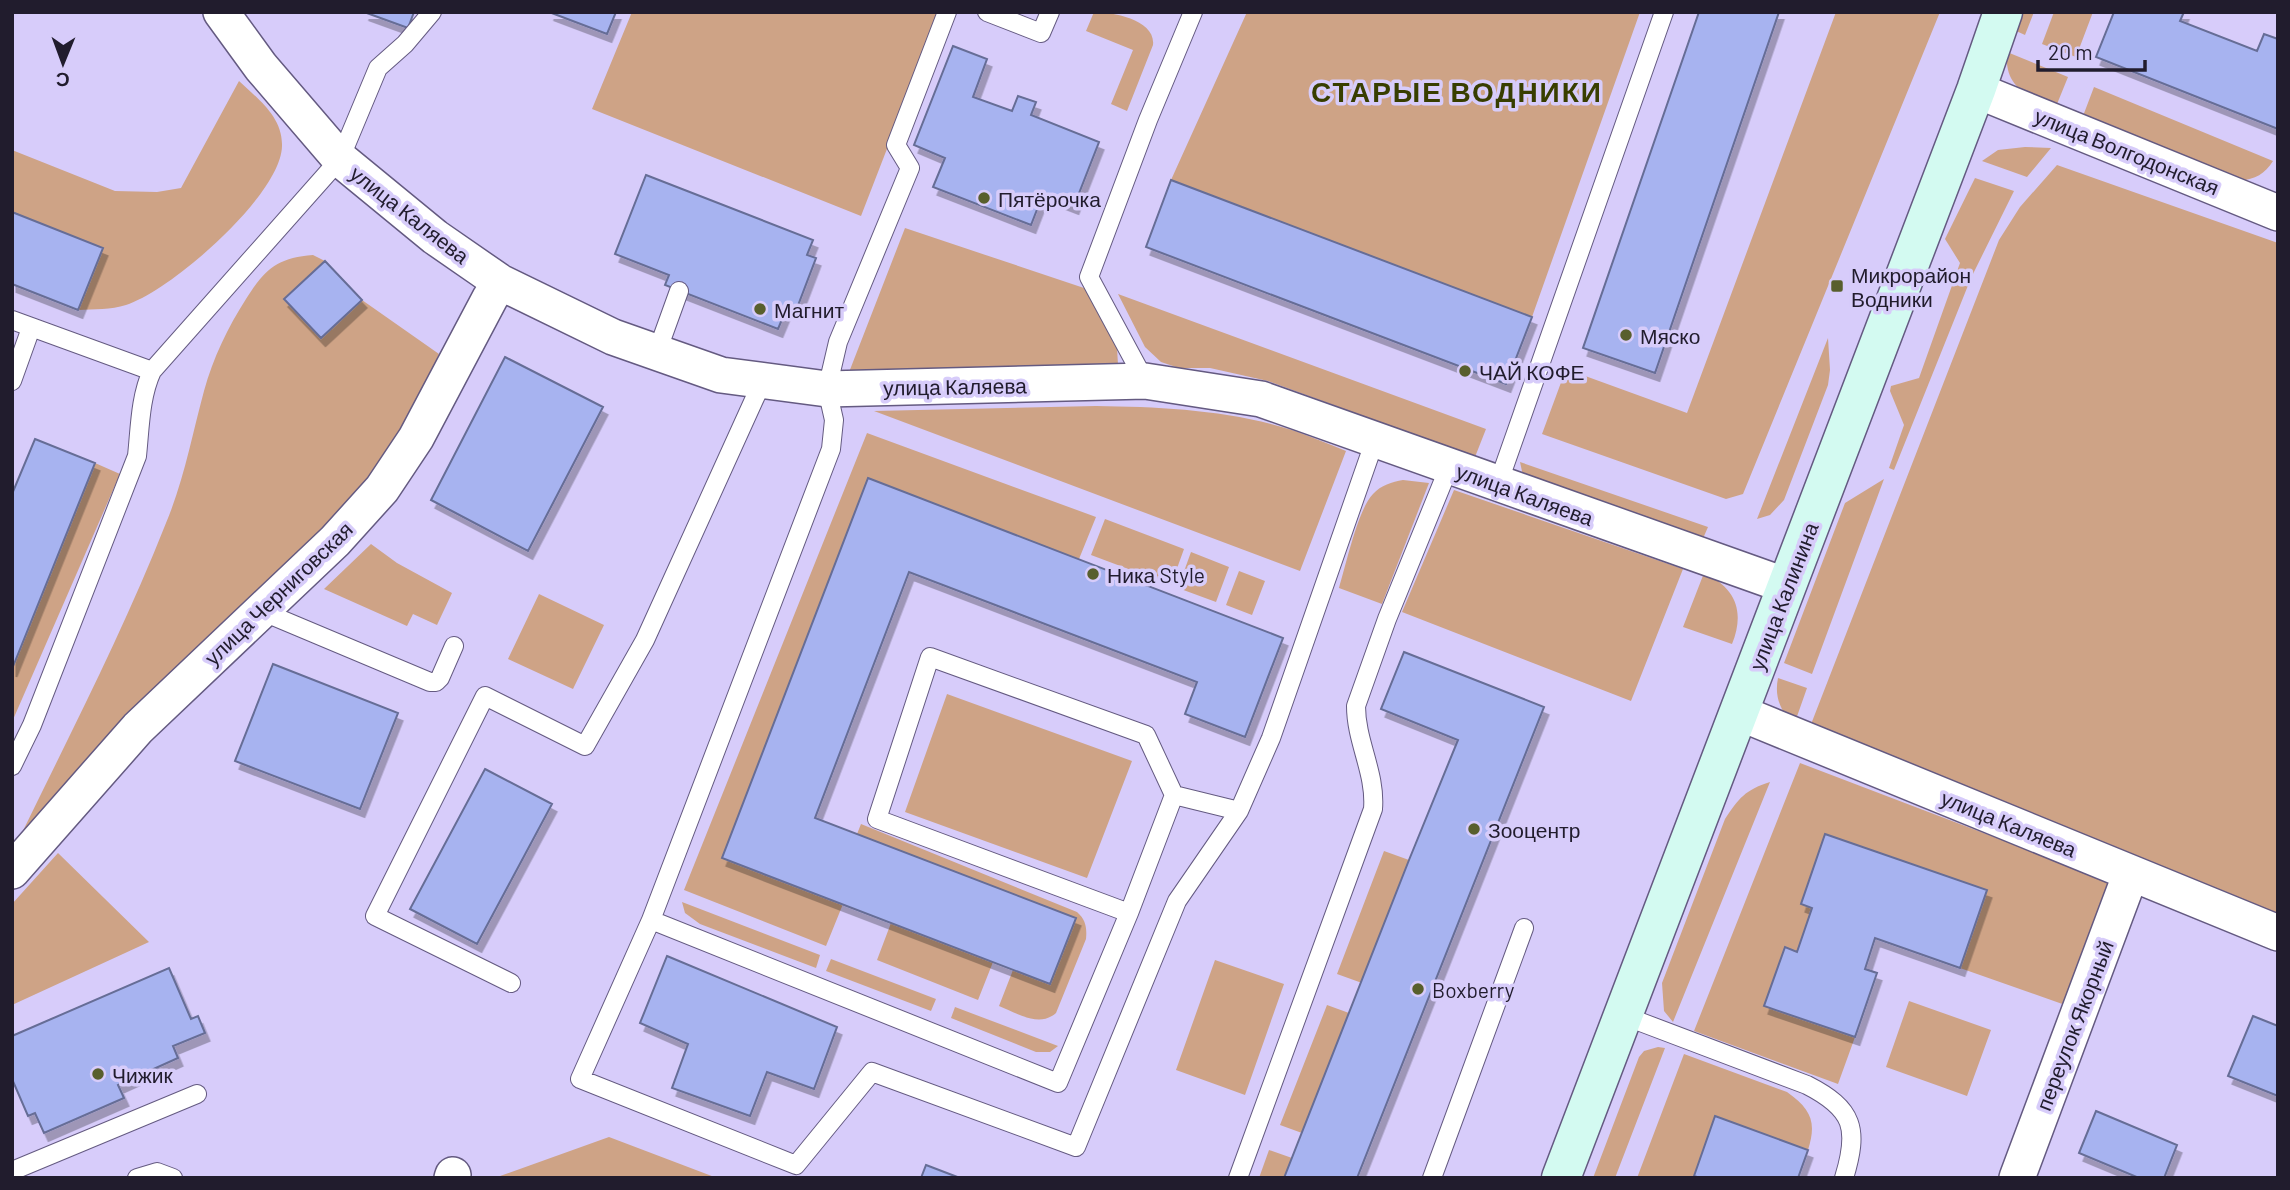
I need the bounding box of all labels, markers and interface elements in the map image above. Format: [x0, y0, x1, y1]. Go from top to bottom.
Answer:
north arrow [28, 28, 98, 98]
scale bar [2038, 28, 2145, 72]
text: 20 m [2048, 39, 2093, 64]
text: С [55, 69, 70, 92]
district label: СТАРЫЕ ВОДНИКИ [1311, 74, 1603, 108]
street label: улица Волгодонская [2031, 103, 2223, 199]
street label: улица Каляева [346, 160, 475, 268]
place label: Пятёрочка [998, 186, 1101, 211]
marker: Пятёрочка [976, 190, 992, 206]
place label: Микрорайон Водники [1851, 262, 1971, 311]
marker: Микрорайон Водники [1829, 278, 1845, 294]
place label: Магнит [774, 297, 844, 322]
marker: Магнит [752, 301, 768, 317]
place label: Мяско [1640, 323, 1700, 348]
marker: Мяско [1618, 327, 1634, 343]
place label: ЧАЙ КОФЕ [1479, 359, 1585, 384]
marker: ЧАЙ КОФЕ [1457, 363, 1473, 379]
street label: улица Каляева [883, 372, 1027, 400]
street label: улица Каляева [1453, 458, 1597, 530]
street label: улица Черниговская [199, 516, 357, 670]
street label: улица Калинина [1743, 518, 1823, 674]
place label: Ника Style [1107, 562, 1205, 587]
marker: Ника Style [1085, 566, 1101, 582]
street label: улица Каляева [1938, 784, 2081, 862]
place label: Зооцентр [1488, 817, 1580, 842]
marker: Зооцентр [1466, 821, 1482, 837]
street label: переулок Якорный [2030, 936, 2118, 1114]
place label: Boxberry [1432, 977, 1515, 1002]
marker: Boxberry [1410, 981, 1426, 997]
place label: Чижик [112, 1062, 174, 1087]
marker: Чижик [90, 1066, 106, 1082]

